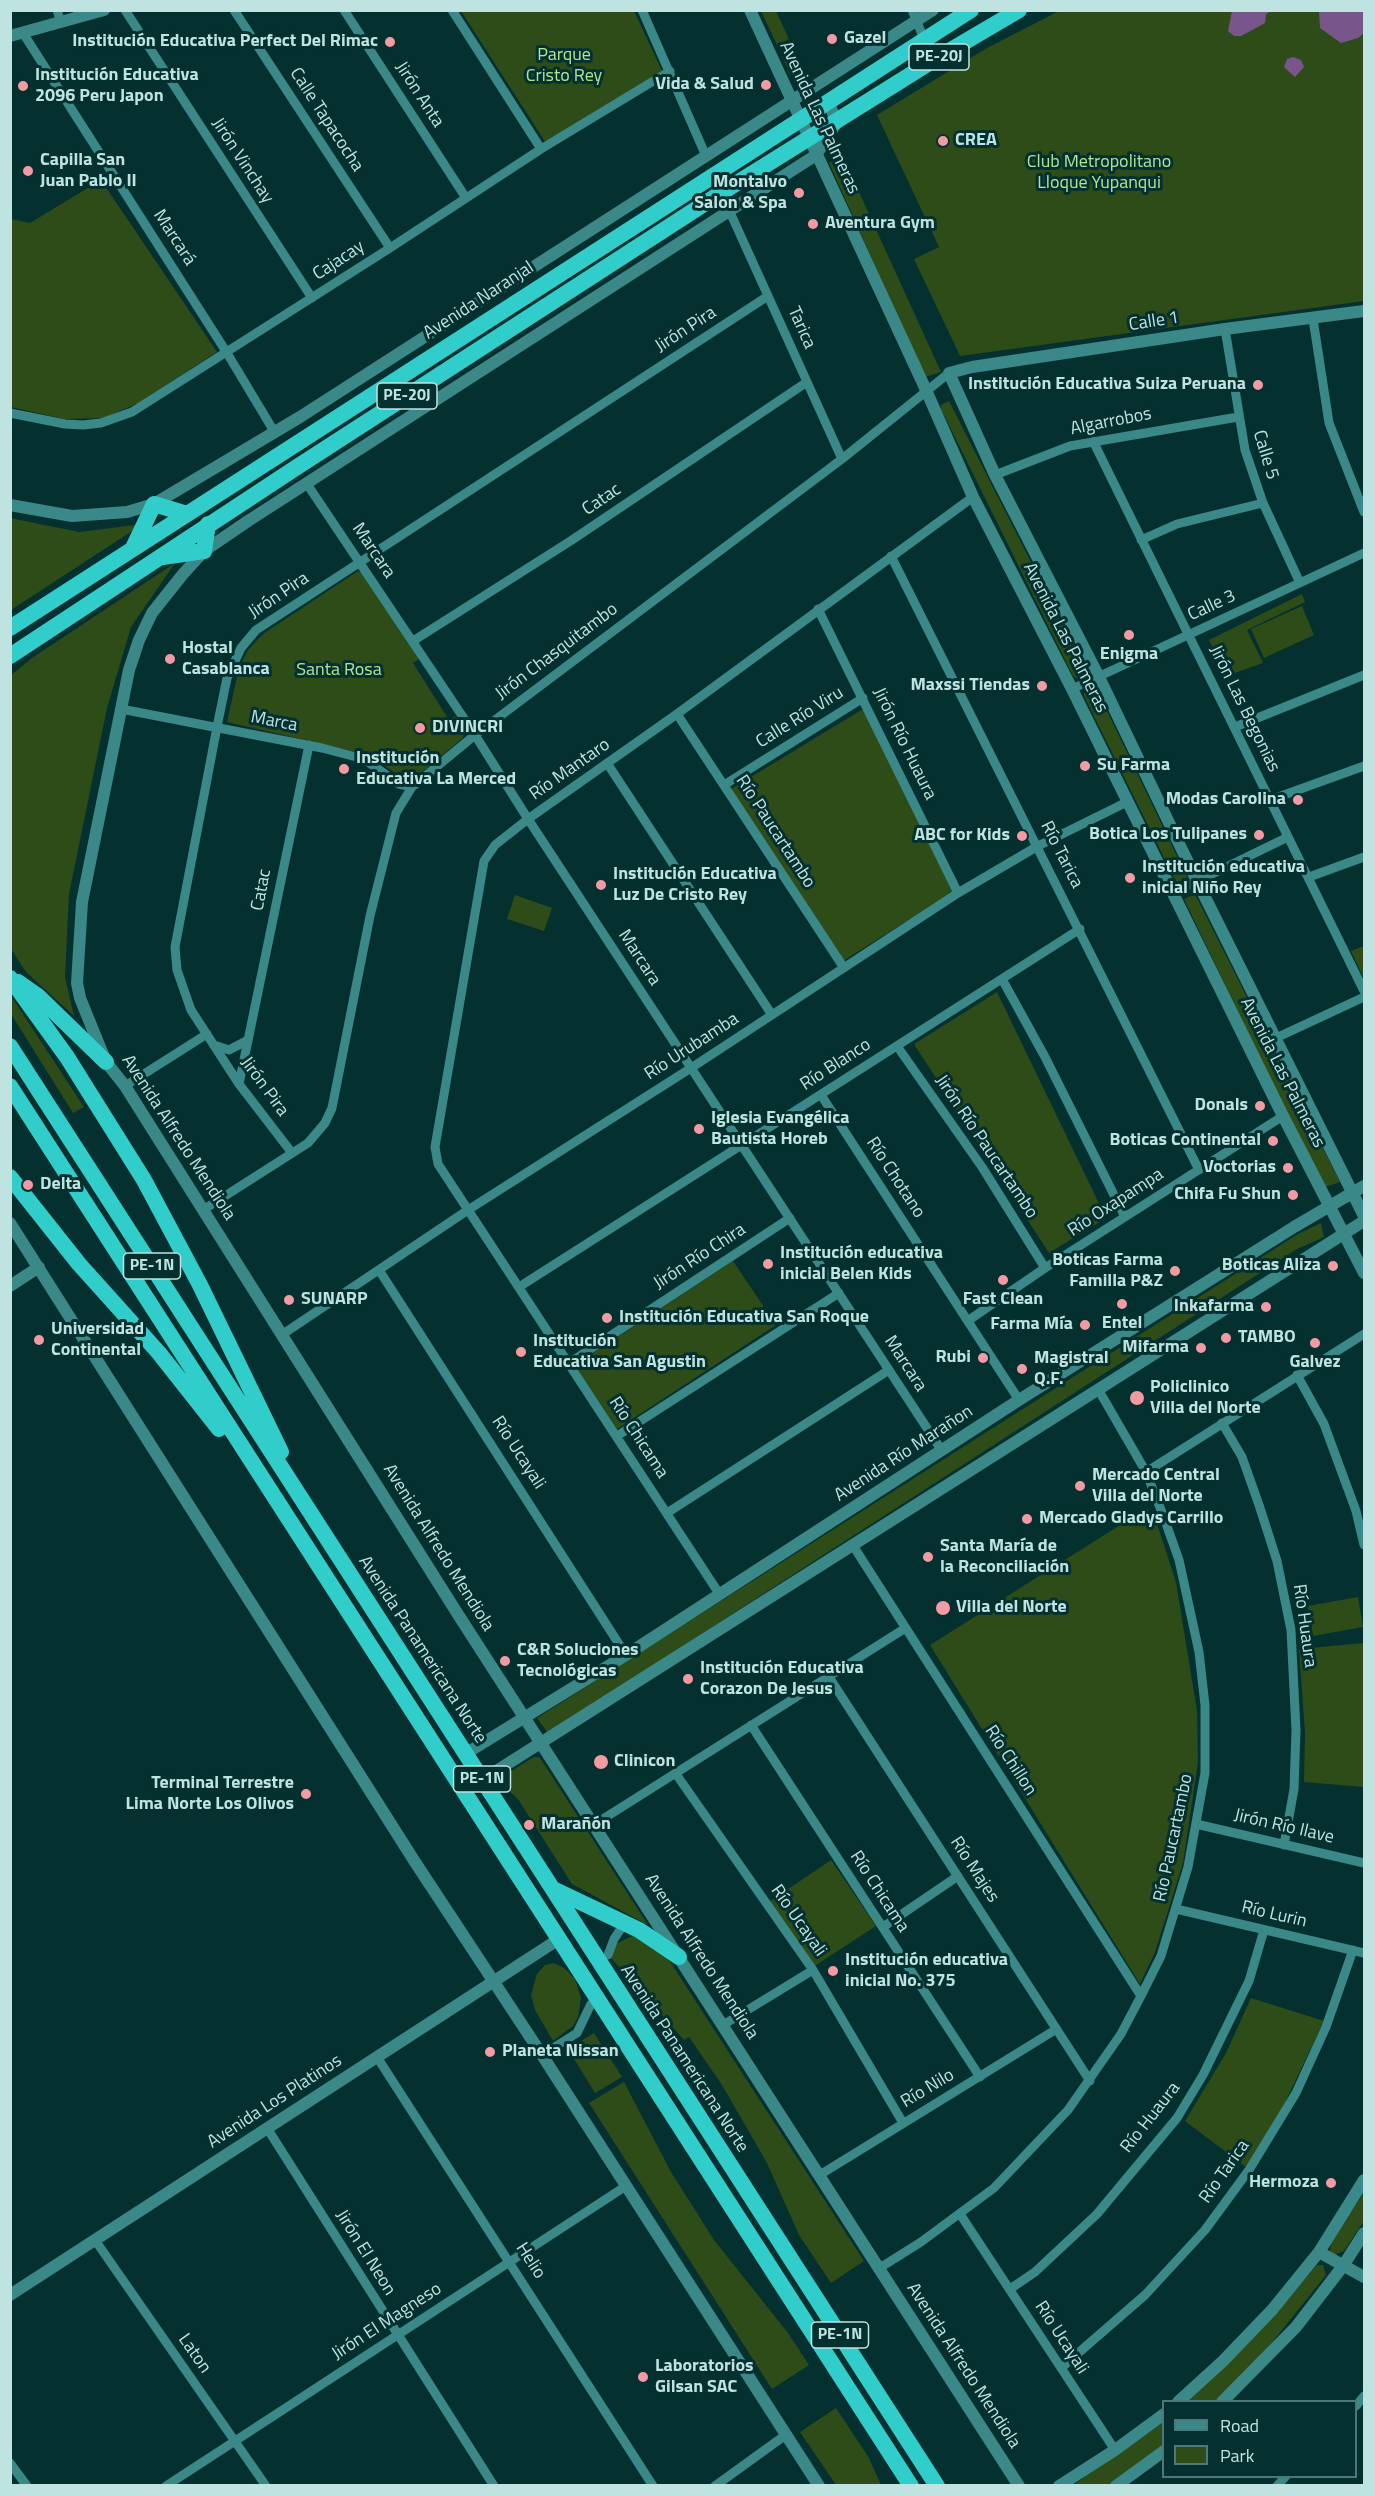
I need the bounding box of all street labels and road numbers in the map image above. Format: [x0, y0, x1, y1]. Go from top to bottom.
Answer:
street label: Avenida Las Palmeras [774, 38, 864, 198]
road number: PE-20J [909, 44, 969, 70]
street label: Jirón Anta [390, 58, 448, 132]
street label: Calle Tapacocha [284, 64, 368, 176]
street label: Jirón Vinchay [206, 114, 278, 208]
street label: Marcará [148, 206, 200, 270]
street label: Cajacay [309, 236, 369, 286]
street label: Avenida Naranjal [420, 257, 538, 345]
street label: Jirón Pira [652, 302, 720, 358]
street label: Tarica [782, 304, 820, 352]
street label: Calle 1 [1127, 307, 1181, 337]
road number: PE-20J [377, 383, 437, 409]
street label: Algarrobos [1069, 404, 1153, 440]
street label: Calle 5 [1247, 428, 1283, 482]
street label: Catac [579, 479, 625, 521]
street label: Marcara [347, 519, 399, 583]
street label: Avenida Las Palmeras [1018, 559, 1112, 717]
street label: Jirón Pira [245, 568, 313, 624]
street label: Calle 3 [1185, 586, 1239, 626]
street label: Jirón Chasquitambo [492, 599, 622, 705]
street label: Jirón Las Begonias [1204, 642, 1284, 776]
street label: Calle Río Viru [752, 683, 848, 753]
street label: Jirón Río Huaura [867, 684, 941, 804]
street label: Marca [249, 707, 299, 737]
street label: Río Mantaro [526, 734, 614, 806]
street label: Río Paucartambo [731, 772, 819, 892]
street label: Río Tarica [1035, 818, 1087, 892]
street label: Catac [247, 867, 277, 913]
street label: Marcara [613, 926, 665, 990]
street label: Avenida Las Palmeras [1235, 994, 1329, 1152]
street label: Río Urubamba [641, 1009, 743, 1085]
street label: Río Blanco [797, 1034, 875, 1096]
street label: Avenida Alfredo Mendiola [116, 1051, 240, 1225]
street label: Jirón Pira [235, 1053, 293, 1121]
street label: Jirón Río Paucartambo [930, 1071, 1042, 1223]
street label: Río Chotano [861, 1134, 929, 1222]
street label: Río Oxapampa [1064, 1164, 1168, 1242]
street label: Jirón Río Chira [650, 1219, 750, 1295]
road number: PE-1N [124, 1253, 180, 1279]
street label: Marcara [879, 1332, 931, 1396]
street label: Río Chicama [604, 1393, 672, 1483]
street label: Avenida Río Marañon [831, 1401, 977, 1507]
street label: Río Ucayali [486, 1413, 550, 1493]
street label: Avenida Alfredo Mendiola [378, 1460, 498, 1636]
street label: Avenida Panamericana Norte [353, 1552, 491, 1748]
street label: Río Huaura [1287, 1583, 1321, 1669]
street label: Río Chillon [979, 1722, 1041, 1800]
road number: PE-1N [454, 1766, 510, 1792]
street label: Río Paucartambo [1150, 1772, 1198, 1904]
street label: Jirón Río Ilave [1232, 1805, 1336, 1849]
street label: Río Majes [945, 1833, 1003, 1907]
street label: Río Chicama [845, 1847, 913, 1937]
street label: Avenida Alfredo Mendiola [639, 1870, 763, 2044]
street label: Río Ucayali [766, 1881, 830, 1961]
street label: Río Lurin [1239, 1897, 1309, 1933]
street label: Avenida Panamericana Norte [615, 1961, 753, 2157]
street label: Avenida Los Platinos [204, 2050, 346, 2154]
street label: Río Nilo [897, 2065, 959, 2113]
street label: Río Huaura [1117, 2078, 1185, 2158]
street label: Río Tarica [1195, 2136, 1255, 2208]
street label: Jirón El Neon [330, 2206, 400, 2300]
street label: Helio [510, 2239, 550, 2283]
street label: Jirón El Magneso [328, 2279, 446, 2365]
street label: Avenida Alfredo Mendiola [901, 2279, 1025, 2453]
street label: Río Ucayali [1029, 2298, 1093, 2378]
road number: PE-1N [812, 2322, 868, 2348]
street label: Laton [173, 2330, 215, 2378]

